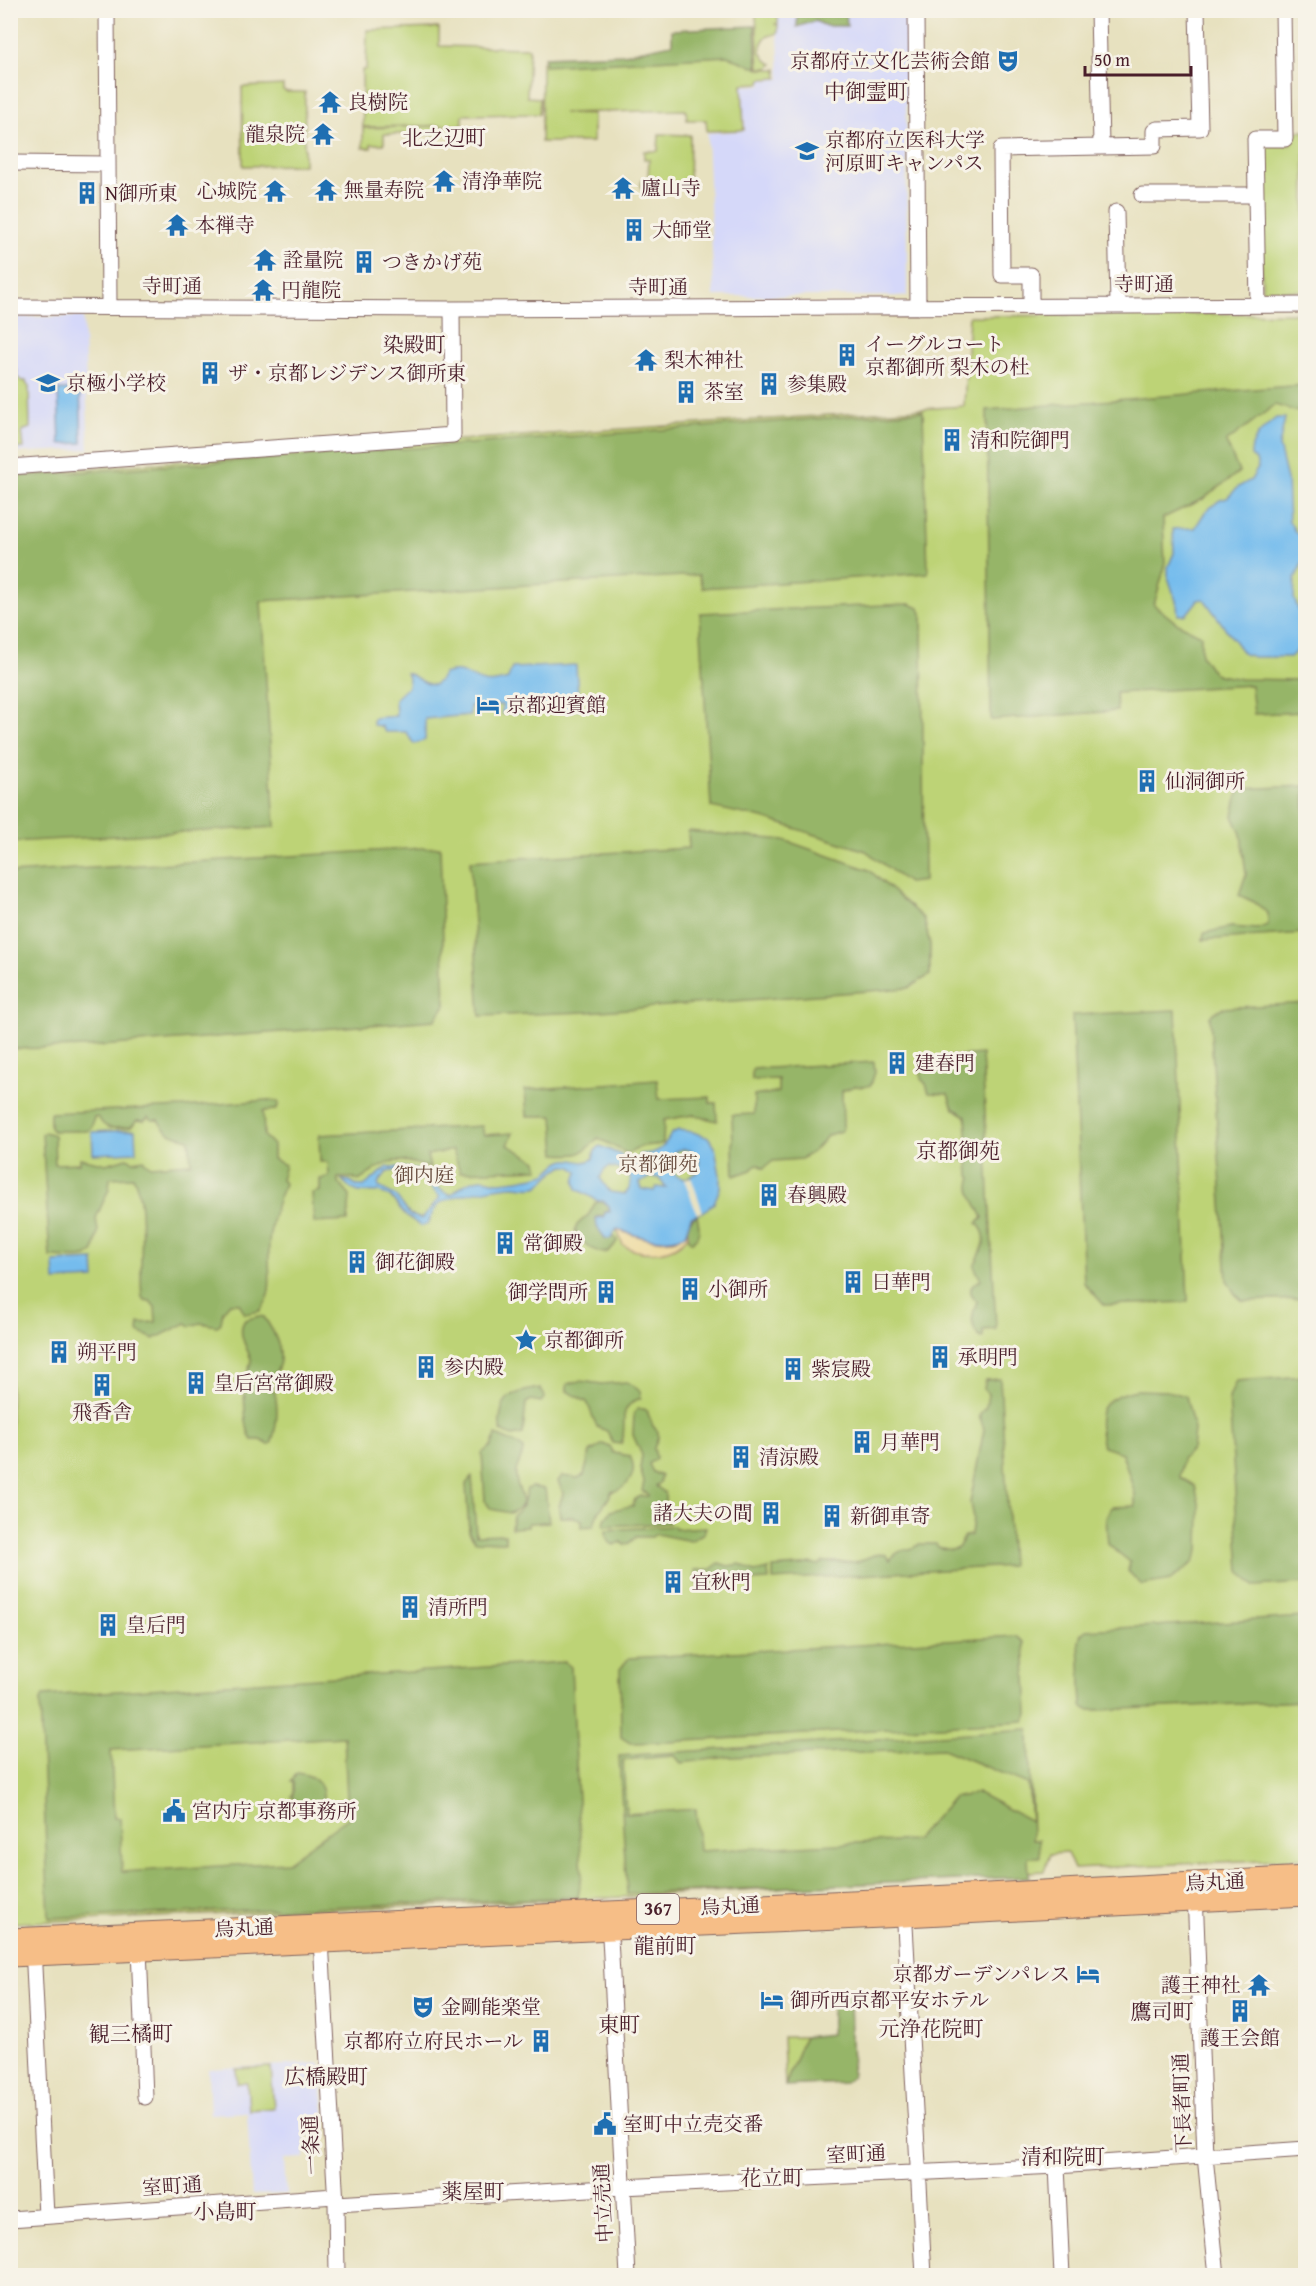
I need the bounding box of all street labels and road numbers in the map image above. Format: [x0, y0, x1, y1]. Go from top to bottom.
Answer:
street label: 寺町通 [1114, 269, 1174, 298]
street label: 寺町通 [142, 271, 202, 300]
street label: 寺町通 [628, 272, 688, 301]
street label: 烏丸通 [1184, 1865, 1246, 1898]
street label: 烏丸通 [699, 1889, 761, 1922]
road number: 367 [637, 1894, 679, 1924]
street label: 烏丸通 [213, 1911, 275, 1944]
street label: 下長者町通 [1165, 2053, 1198, 2153]
street label: 一条通 [294, 2114, 327, 2176]
street label: 室町通 [825, 2137, 887, 2170]
street label: 中立売通 [586, 2162, 619, 2244]
street label: 室町通 [141, 2169, 203, 2202]

